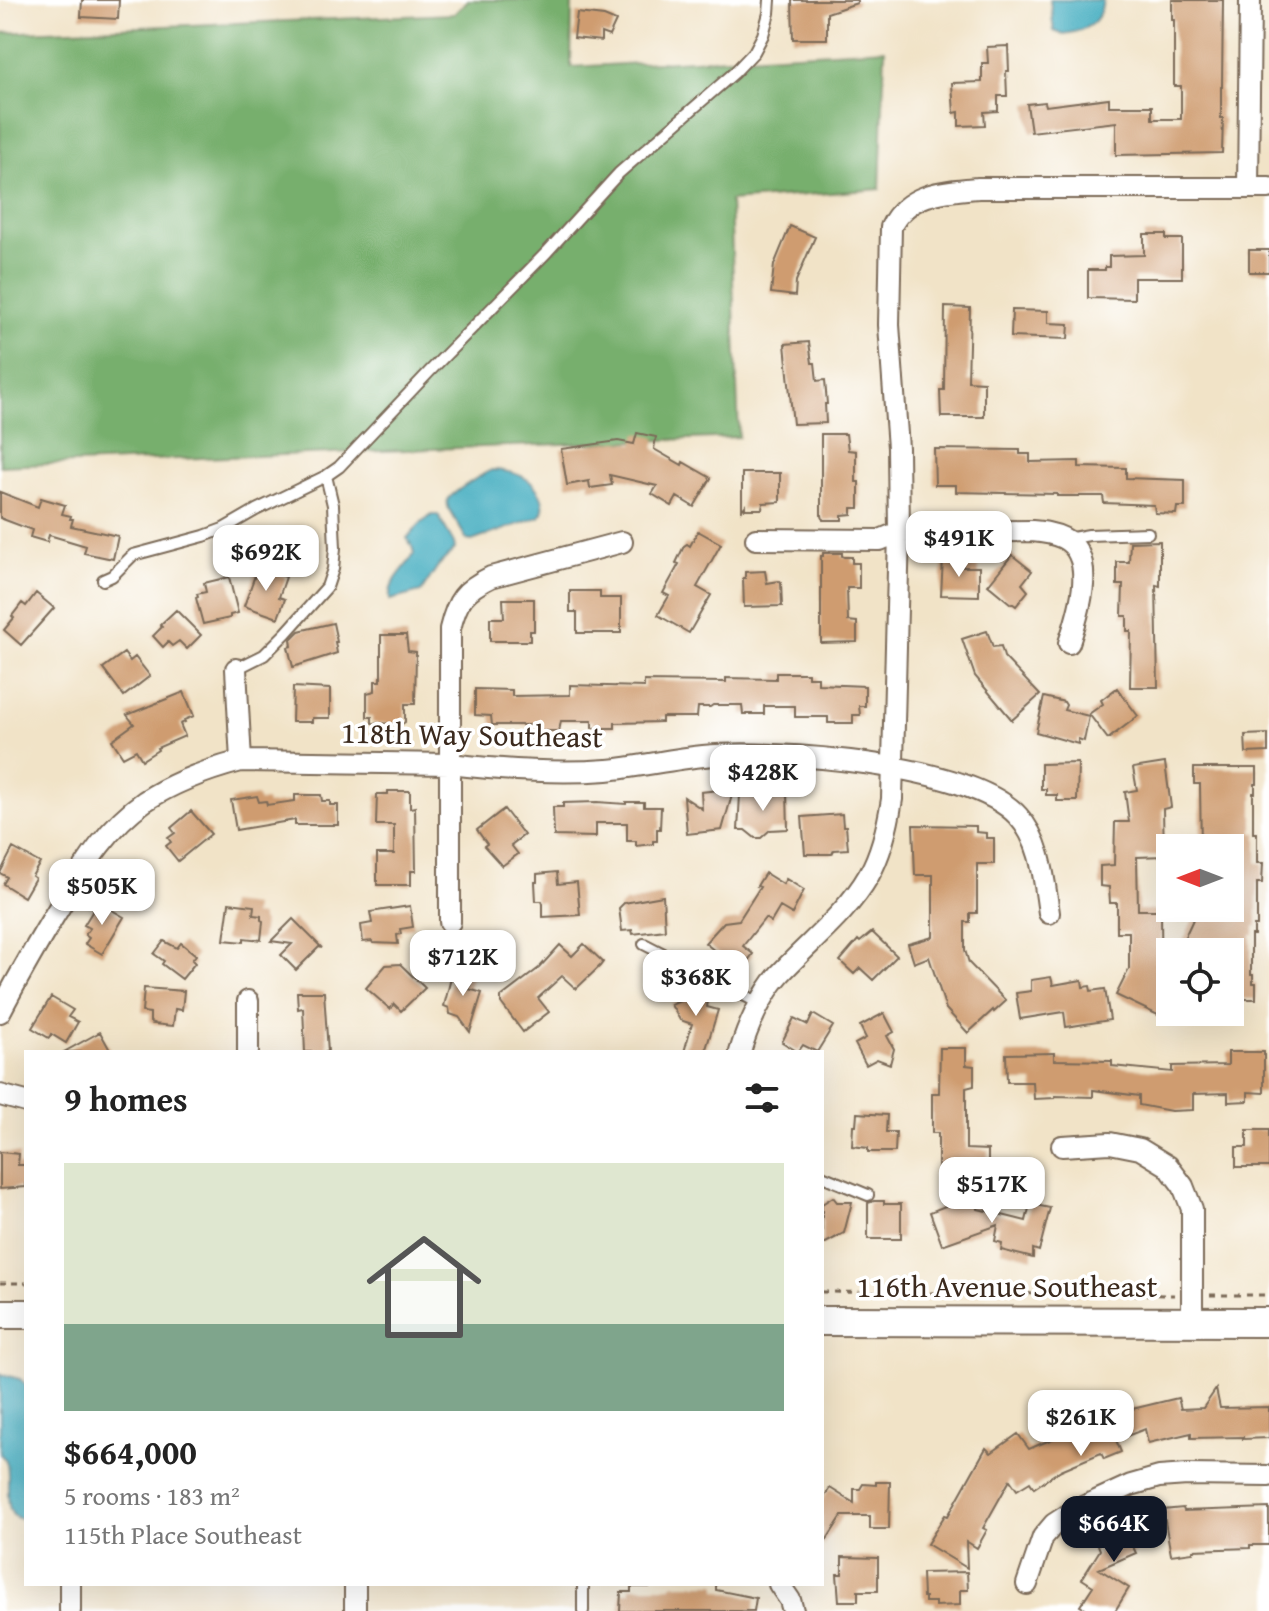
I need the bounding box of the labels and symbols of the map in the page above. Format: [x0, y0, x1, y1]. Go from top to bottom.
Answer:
pin: $491K [903, 511, 1015, 579]
pin: $692K [210, 525, 322, 593]
street label: 118th Way Southeast [341, 710, 604, 758]
pin: $428K [707, 745, 819, 813]
north arrow [1156, 834, 1244, 922]
pin: $505K [46, 859, 158, 927]
pin: $712K [407, 930, 519, 998]
pin: $368K [640, 950, 752, 1018]
pin: $517K [936, 1157, 1048, 1225]
street label: 116th Avenue Southeast [857, 1264, 1158, 1308]
pin: $261K [1025, 1390, 1137, 1458]
pin: $664K [1058, 1496, 1170, 1564]

